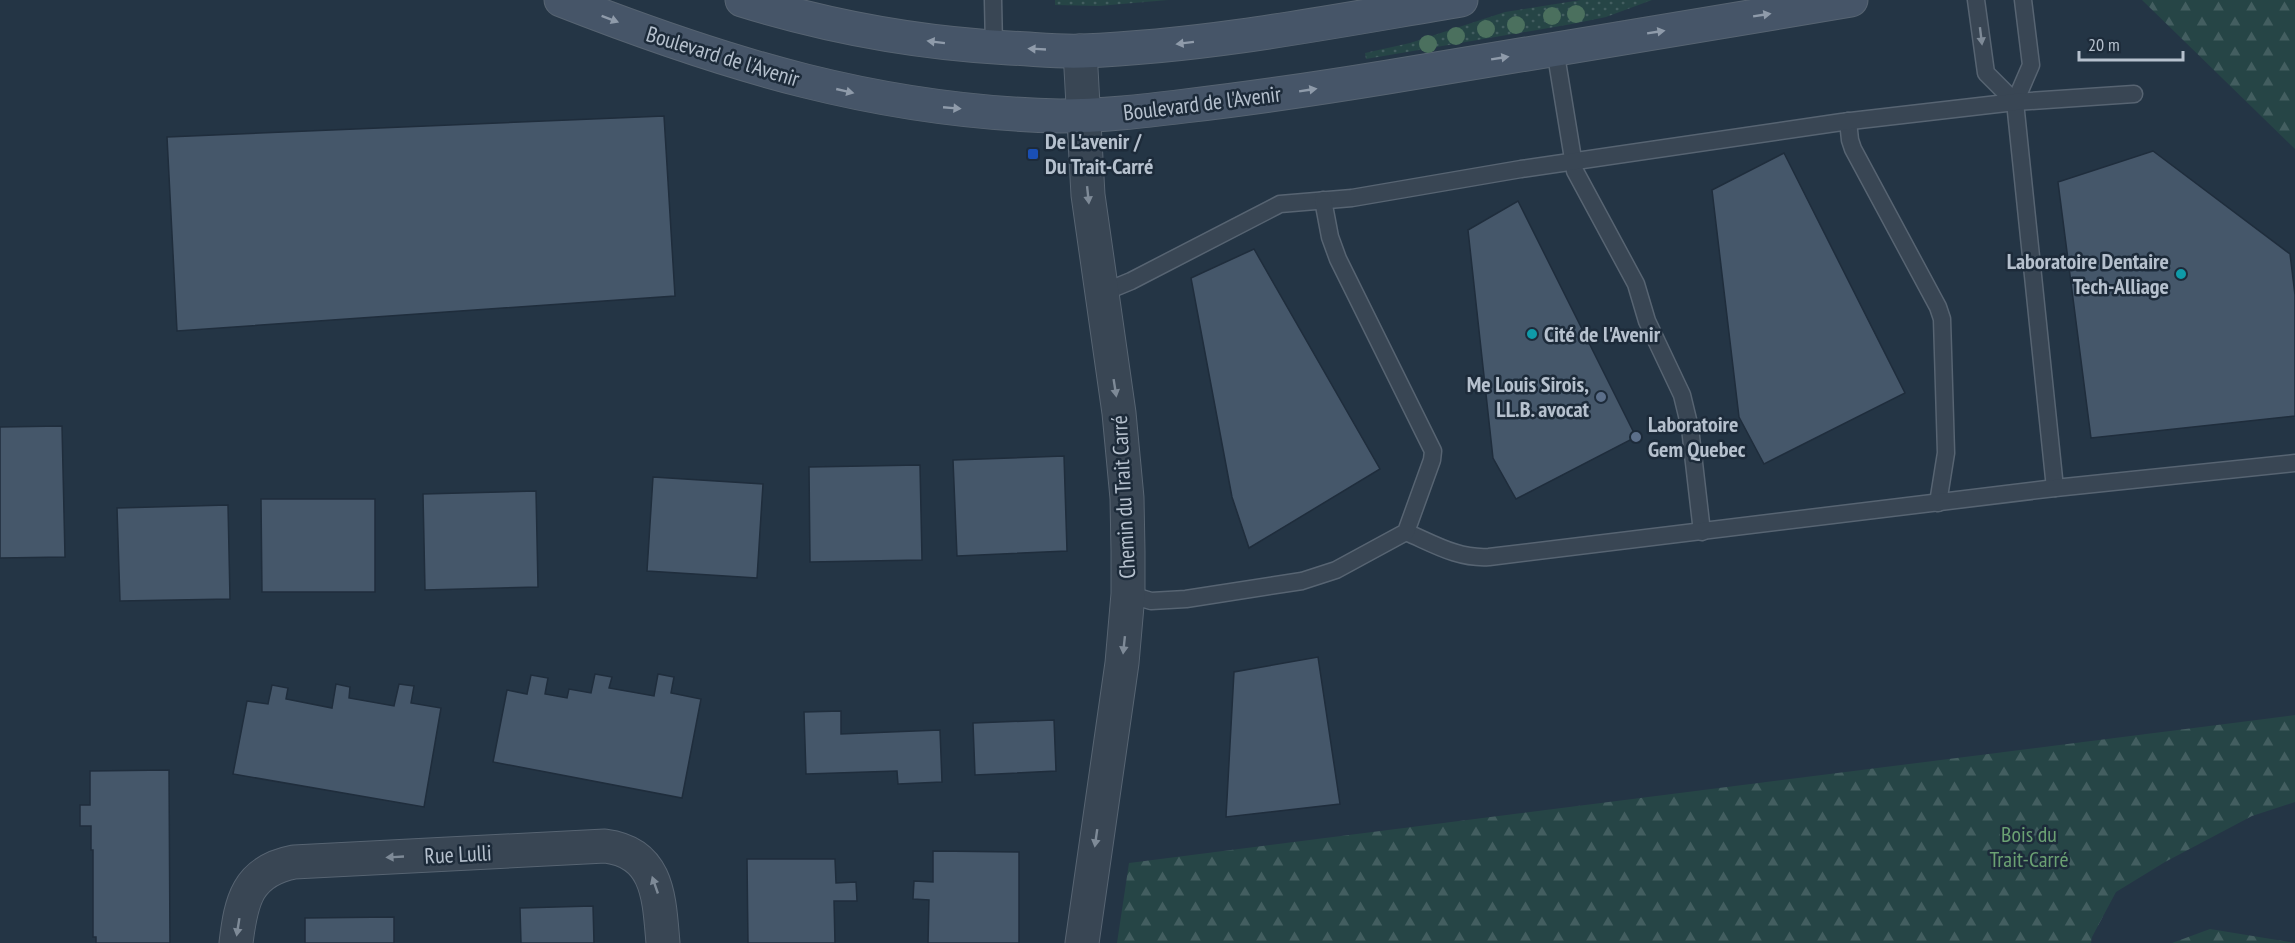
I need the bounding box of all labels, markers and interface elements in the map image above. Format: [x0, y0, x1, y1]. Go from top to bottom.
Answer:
one-way arrow [1752, 10, 1771, 19]
one-way arrow [601, 15, 619, 24]
street label: Boulevard de l'Avenir [643, 19, 803, 93]
scale bar [2079, 24, 2182, 62]
one-way arrow [1976, 27, 1986, 46]
one-way arrow [1647, 28, 1666, 37]
text: 20 m [2088, 33, 2120, 56]
one-way arrow [926, 37, 945, 47]
one-way arrow [1175, 38, 1194, 48]
one-way arrow [1028, 45, 1047, 54]
one-way arrow [1491, 53, 1510, 62]
street label: Boulevard de l'Avenir [1121, 79, 1283, 127]
one-way arrow [1298, 85, 1317, 94]
one-way arrow [836, 87, 855, 96]
one-way arrow [942, 103, 961, 113]
place label: De L'avenir / Du Trait-Carré [1045, 127, 1153, 180]
marker: De L'avenir / Du Trait-Carré [1026, 147, 1040, 161]
one-way arrow [1083, 186, 1093, 205]
place label: Laboratoire Dentaire Tech-Alliage [2007, 247, 2169, 300]
marker: Laboratoire Dentaire Tech-Alliage [2174, 267, 2188, 281]
place label: Cité de l'Avenir [1544, 320, 1661, 348]
marker: Cité de l'Avenir [1525, 327, 1539, 341]
place label: Me Louis Sirois, LL.B. avocat [1467, 370, 1590, 423]
one-way arrow [1111, 379, 1120, 398]
marker: Me Louis Sirois, LL.B. avocat [1594, 390, 1608, 404]
place label: Laboratoire Gem Quebec [1648, 410, 1746, 463]
street label: Chemin du Trait Carré [1105, 415, 1141, 579]
marker: Laboratoire Gem Quebec [1629, 430, 1643, 444]
one-way arrow [1119, 636, 1128, 655]
park label: Bois du Trait-Carré [1989, 820, 2069, 873]
one-way arrow [1092, 829, 1101, 848]
street label: Rue Lulli [424, 838, 492, 870]
one-way arrow [385, 853, 404, 862]
one-way arrow [649, 876, 659, 894]
one-way arrow [233, 917, 242, 936]

